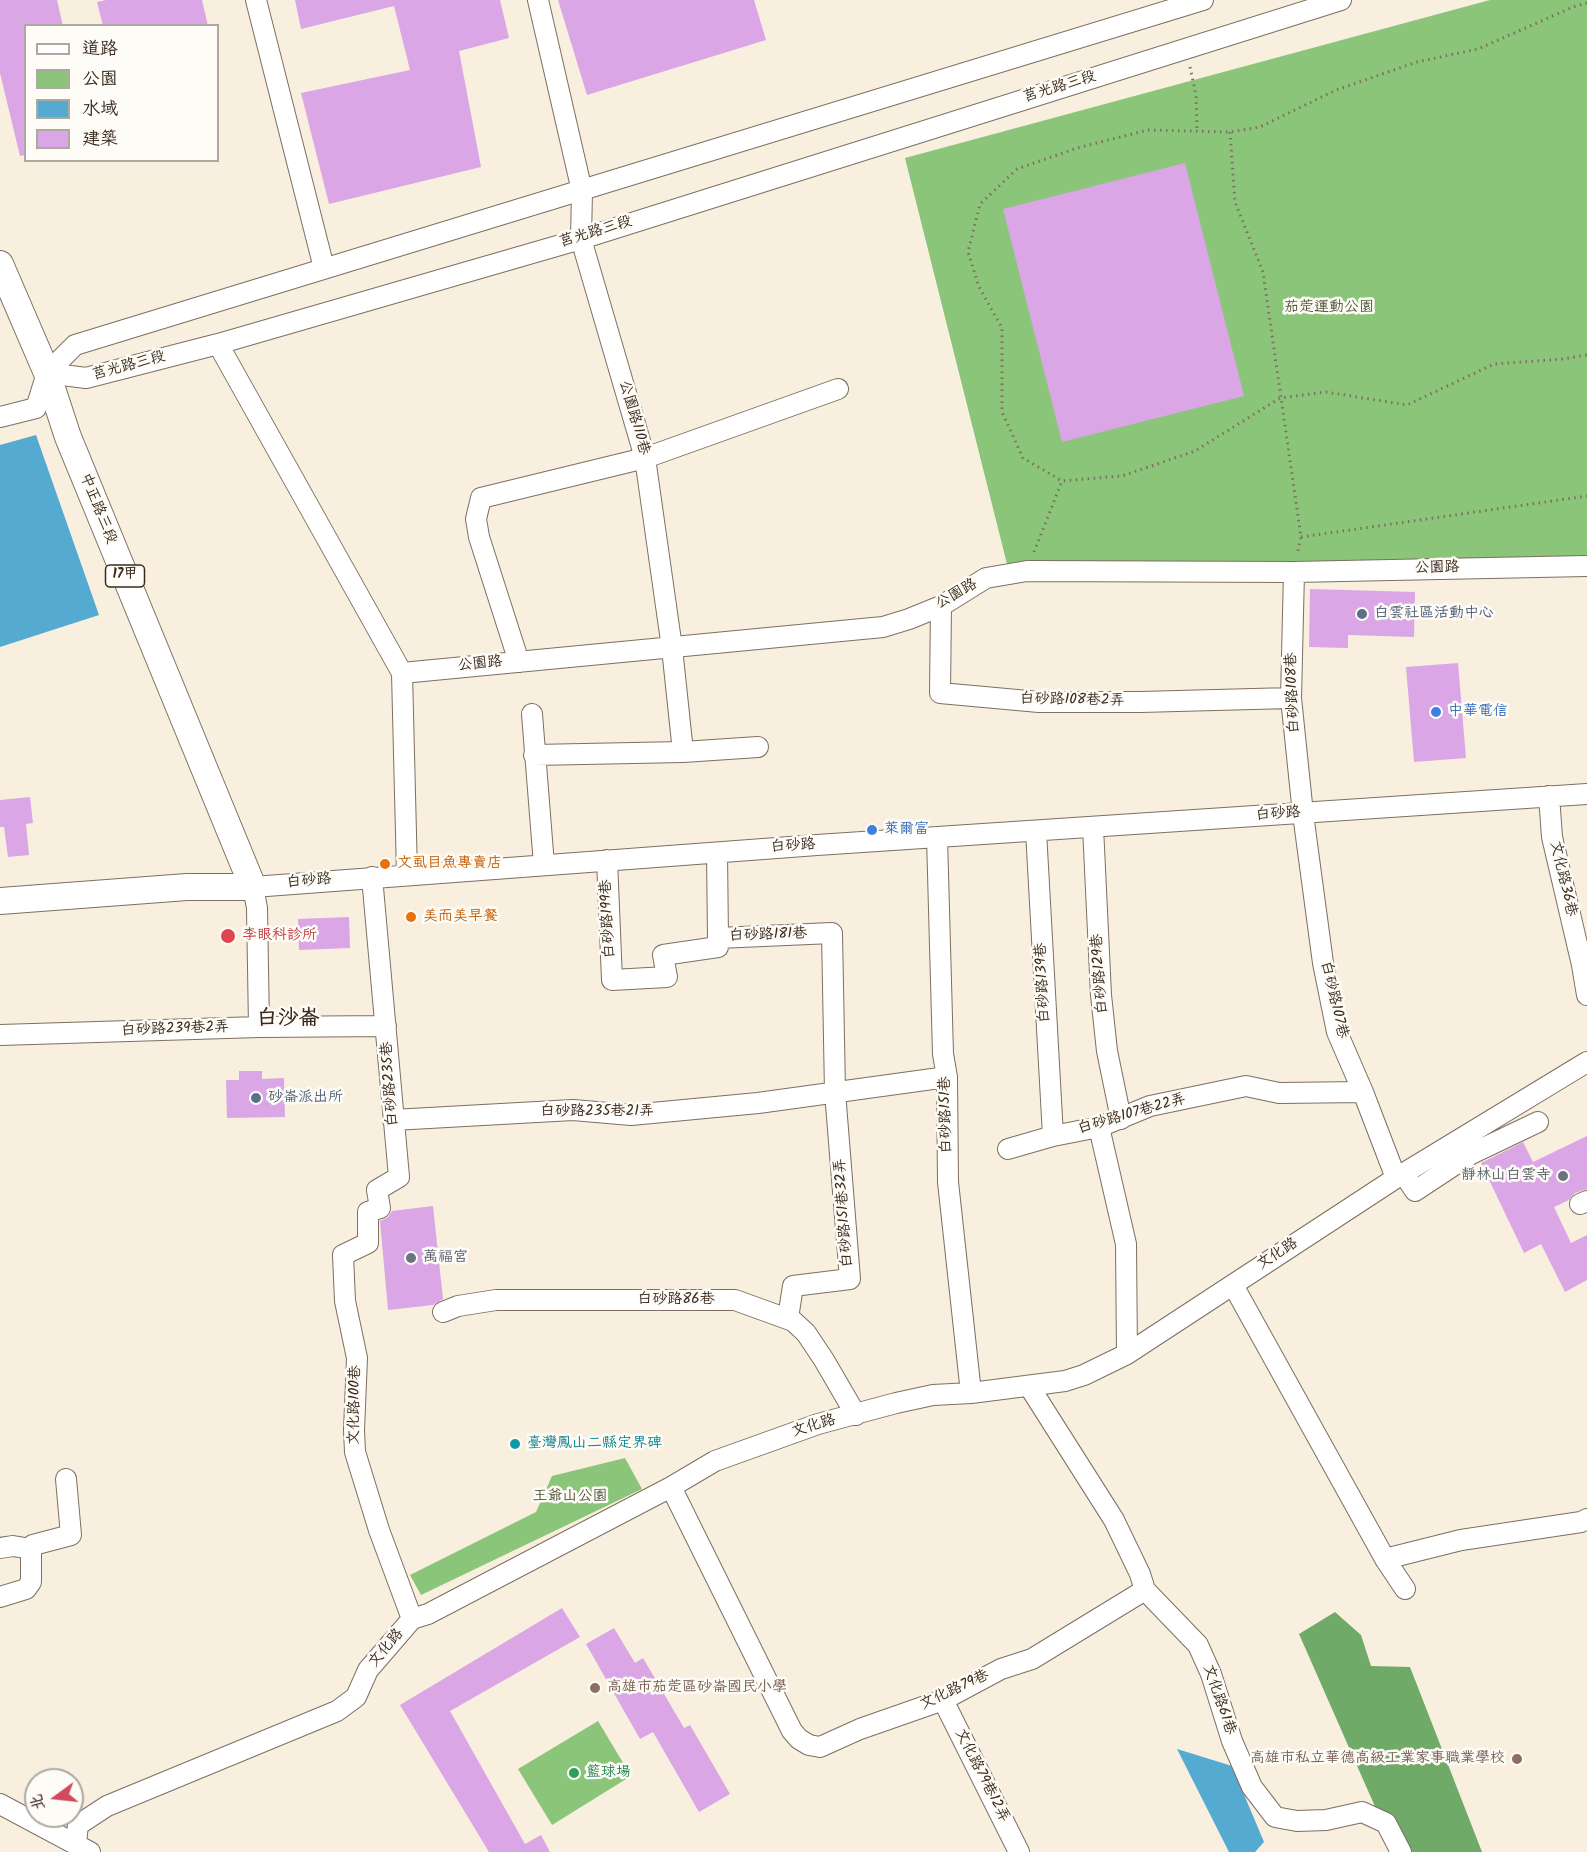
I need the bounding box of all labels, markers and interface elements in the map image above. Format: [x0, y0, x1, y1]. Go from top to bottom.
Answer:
legend [24, 24, 219, 162]
text: 道路 [82, 35, 118, 64]
text: 公園 [82, 65, 118, 94]
street label: 莒光路三段 [1022, 68, 1098, 108]
text: 水域 [82, 95, 118, 124]
text: 建築 [82, 125, 118, 154]
street label: 莒光路三段 [558, 213, 634, 253]
park label: 茄萣運動公園 [1284, 299, 1374, 317]
street label: 莒光路三段 [90, 349, 168, 385]
street label: 公園路110巷 [614, 379, 652, 457]
street label: 中正路三段 [75, 471, 119, 547]
street label: 公園路 [1414, 560, 1460, 578]
road number: 17甲 [106, 565, 144, 587]
street label: 公園路 [933, 576, 981, 614]
place label: 白雲社區活動中心 [1374, 605, 1494, 623]
marker: 白雲社區活動中心 [1355, 607, 1369, 621]
street label: 白砂路108巷 [1284, 652, 1304, 734]
street label: 公園路 [457, 654, 503, 676]
street label: 白砂路108巷2弄 [1019, 691, 1125, 711]
place label: 中華電信 [1448, 703, 1508, 721]
marker: 中華電信 [1429, 705, 1443, 719]
street label: 白砂路 [1255, 804, 1301, 826]
place label: 萊爾富 [884, 821, 929, 839]
marker: 萊爾富 [865, 823, 879, 837]
street label: 白砂路 [770, 836, 816, 858]
street label: 文化路36巷 [1545, 840, 1579, 918]
place label: 文虱目魚專賣店 [397, 855, 502, 873]
marker: 文虱目魚專賣店 [378, 857, 392, 871]
street label: 白砂路 [286, 871, 332, 893]
street label: 白砂路199巷 [598, 879, 620, 959]
place label: 美而美早餐 [423, 908, 498, 926]
marker: 美而美早餐 [404, 910, 418, 924]
street label: 白砂路181巷 [728, 926, 808, 946]
marker: 李眼科診所 [219, 927, 237, 945]
place label: 李眼科診所 [242, 927, 317, 945]
street label: 白砂路129巷 [1089, 933, 1113, 1015]
street label: 白砂路139巷 [1033, 942, 1055, 1024]
street label: 白砂路107巷 [1315, 959, 1351, 1041]
district label: 白沙崙 [257, 1007, 319, 1033]
street label: 白砂路239巷2弄 [121, 1019, 229, 1041]
street label: 白砂路235巷 [379, 1041, 403, 1127]
street label: 白砂路151巷 [937, 1076, 957, 1154]
place label: 砂崙派出所 [268, 1089, 343, 1107]
marker: 砂崙派出所 [249, 1091, 263, 1105]
street label: 白砂路107巷22弄 [1076, 1091, 1188, 1139]
street label: 白砂路235巷21弄 [540, 1103, 654, 1121]
street label: 白砂路151巷32弄 [832, 1158, 858, 1268]
place label: 靜林山白雲寺 [1461, 1167, 1551, 1185]
marker: 靜林山白雲寺 [1556, 1169, 1570, 1183]
street label: 文化路 [1254, 1235, 1302, 1275]
place label: 萬福宮 [423, 1249, 468, 1267]
marker: 萬福宮 [404, 1251, 418, 1265]
street label: 白砂路86巷 [637, 1291, 715, 1309]
street label: 文化路100巷 [346, 1365, 366, 1445]
street label: 文化路 [790, 1412, 838, 1442]
place label: 臺灣鳳山二縣定界碑 [527, 1435, 662, 1453]
marker: 臺灣鳳山二縣定界碑 [508, 1437, 522, 1451]
park label: 王爺山公園 [533, 1488, 607, 1506]
street label: 文化路 [366, 1626, 408, 1672]
street label: 文化路61巷 [1198, 1663, 1238, 1737]
street label: 文化路79巷 [918, 1667, 992, 1715]
place label: 高雄市茄萣區砂崙國民小學 [607, 1679, 787, 1697]
marker: 高雄市茄萣區砂崙國民小學 [588, 1681, 602, 1695]
street label: 文化路79巷12弄 [950, 1726, 1012, 1826]
place label: 高雄市私立華德高級工業家事職業學校 [1250, 1750, 1505, 1768]
marker: 高雄市私立華德高級工業家事職業學校 [1510, 1752, 1524, 1766]
place label: 籃球場 [586, 1764, 631, 1782]
marker: 籃球場 [567, 1766, 581, 1780]
north arrow [24, 1768, 84, 1828]
text: 北 [24, 1791, 52, 1813]

